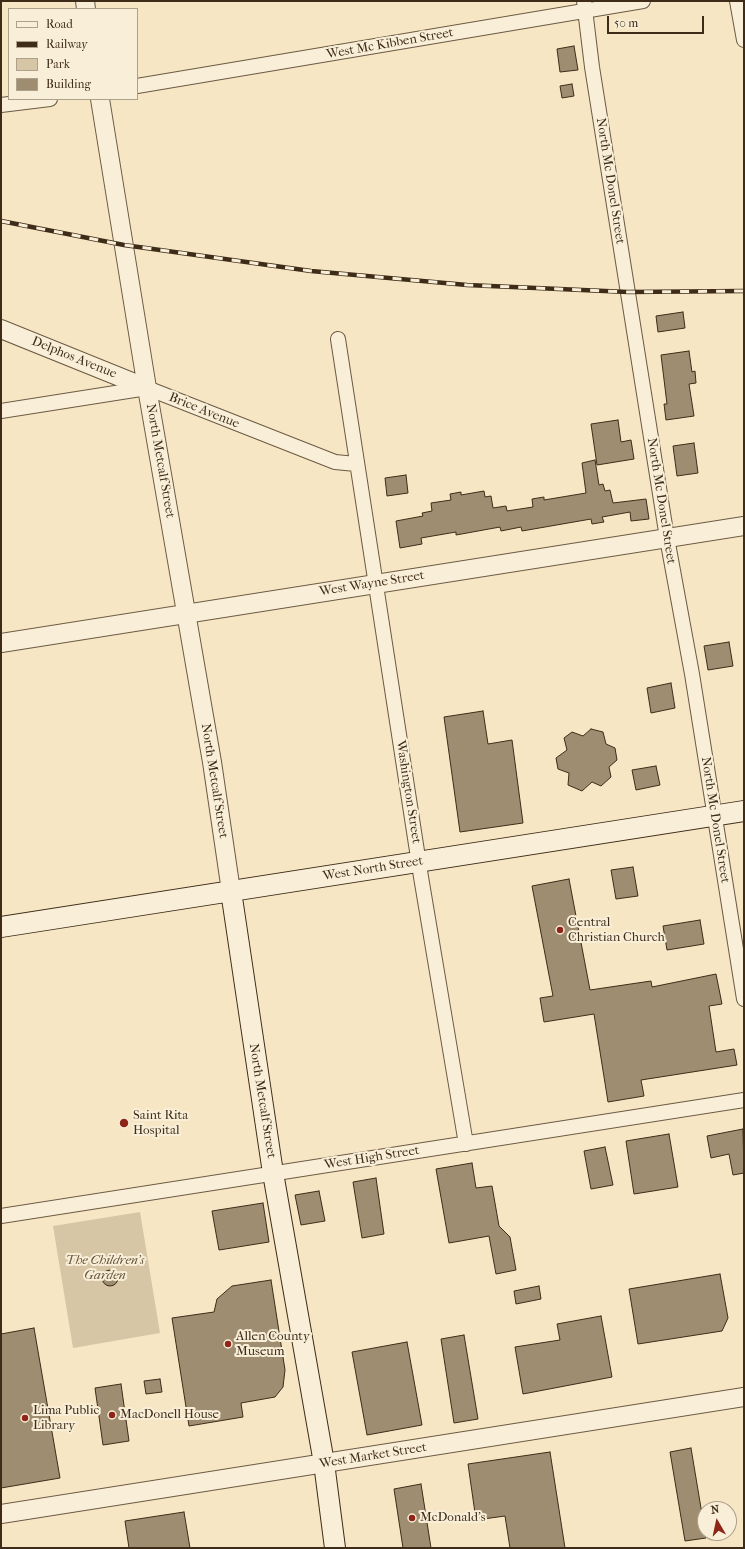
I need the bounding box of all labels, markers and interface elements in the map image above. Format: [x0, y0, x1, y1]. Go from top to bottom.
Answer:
legend [8, 8, 138, 100]
scale bar [609, 8, 706, 34]
text: 50 m [614, 16, 638, 30]
text: Road [46, 17, 73, 31]
street label: West Mc Kibben Street [325, 25, 455, 63]
text: Railway [46, 37, 88, 51]
text: Park [46, 57, 70, 71]
text: Building [46, 77, 91, 91]
street label: North Mc Donel Street [592, 117, 628, 245]
street label: Delphos Avenue [29, 334, 119, 382]
street label: Brice Avenue [166, 390, 242, 432]
street label: North Metcalf Street [142, 403, 178, 519]
street label: North Mc Donel Street [643, 437, 679, 565]
street label: West Wayne Street [318, 568, 426, 600]
street label: North Metcalf Street [197, 722, 231, 840]
street label: Washington Street [392, 739, 424, 845]
street label: North Mc Donel Street [697, 756, 733, 884]
street label: West North Street [322, 853, 424, 885]
place label: Central Christian Church [568, 915, 665, 946]
marker: Central Christian Church [555, 925, 565, 935]
street label: North Metcalf Street [245, 1042, 279, 1160]
place label: Saint Rita Hospital [133, 1108, 188, 1139]
marker: Saint Rita Hospital [118, 1117, 130, 1129]
street label: West High Street [323, 1143, 421, 1173]
park label: The Children’s Garden [66, 1253, 144, 1284]
place label: Allen County Museum [236, 1329, 310, 1360]
marker: Allen County Museum [223, 1339, 233, 1349]
place label: Lima Public Library [33, 1403, 99, 1434]
place label: MacDonell House [120, 1407, 219, 1423]
marker: MacDonell House [107, 1410, 117, 1420]
marker: Lima Public Library [20, 1413, 30, 1423]
street label: West Market Street [318, 1440, 428, 1472]
north arrow [697, 1501, 737, 1541]
text: N [710, 1503, 720, 1517]
place label: McDonald's [420, 1510, 485, 1526]
marker: McDonald's [407, 1513, 417, 1523]

